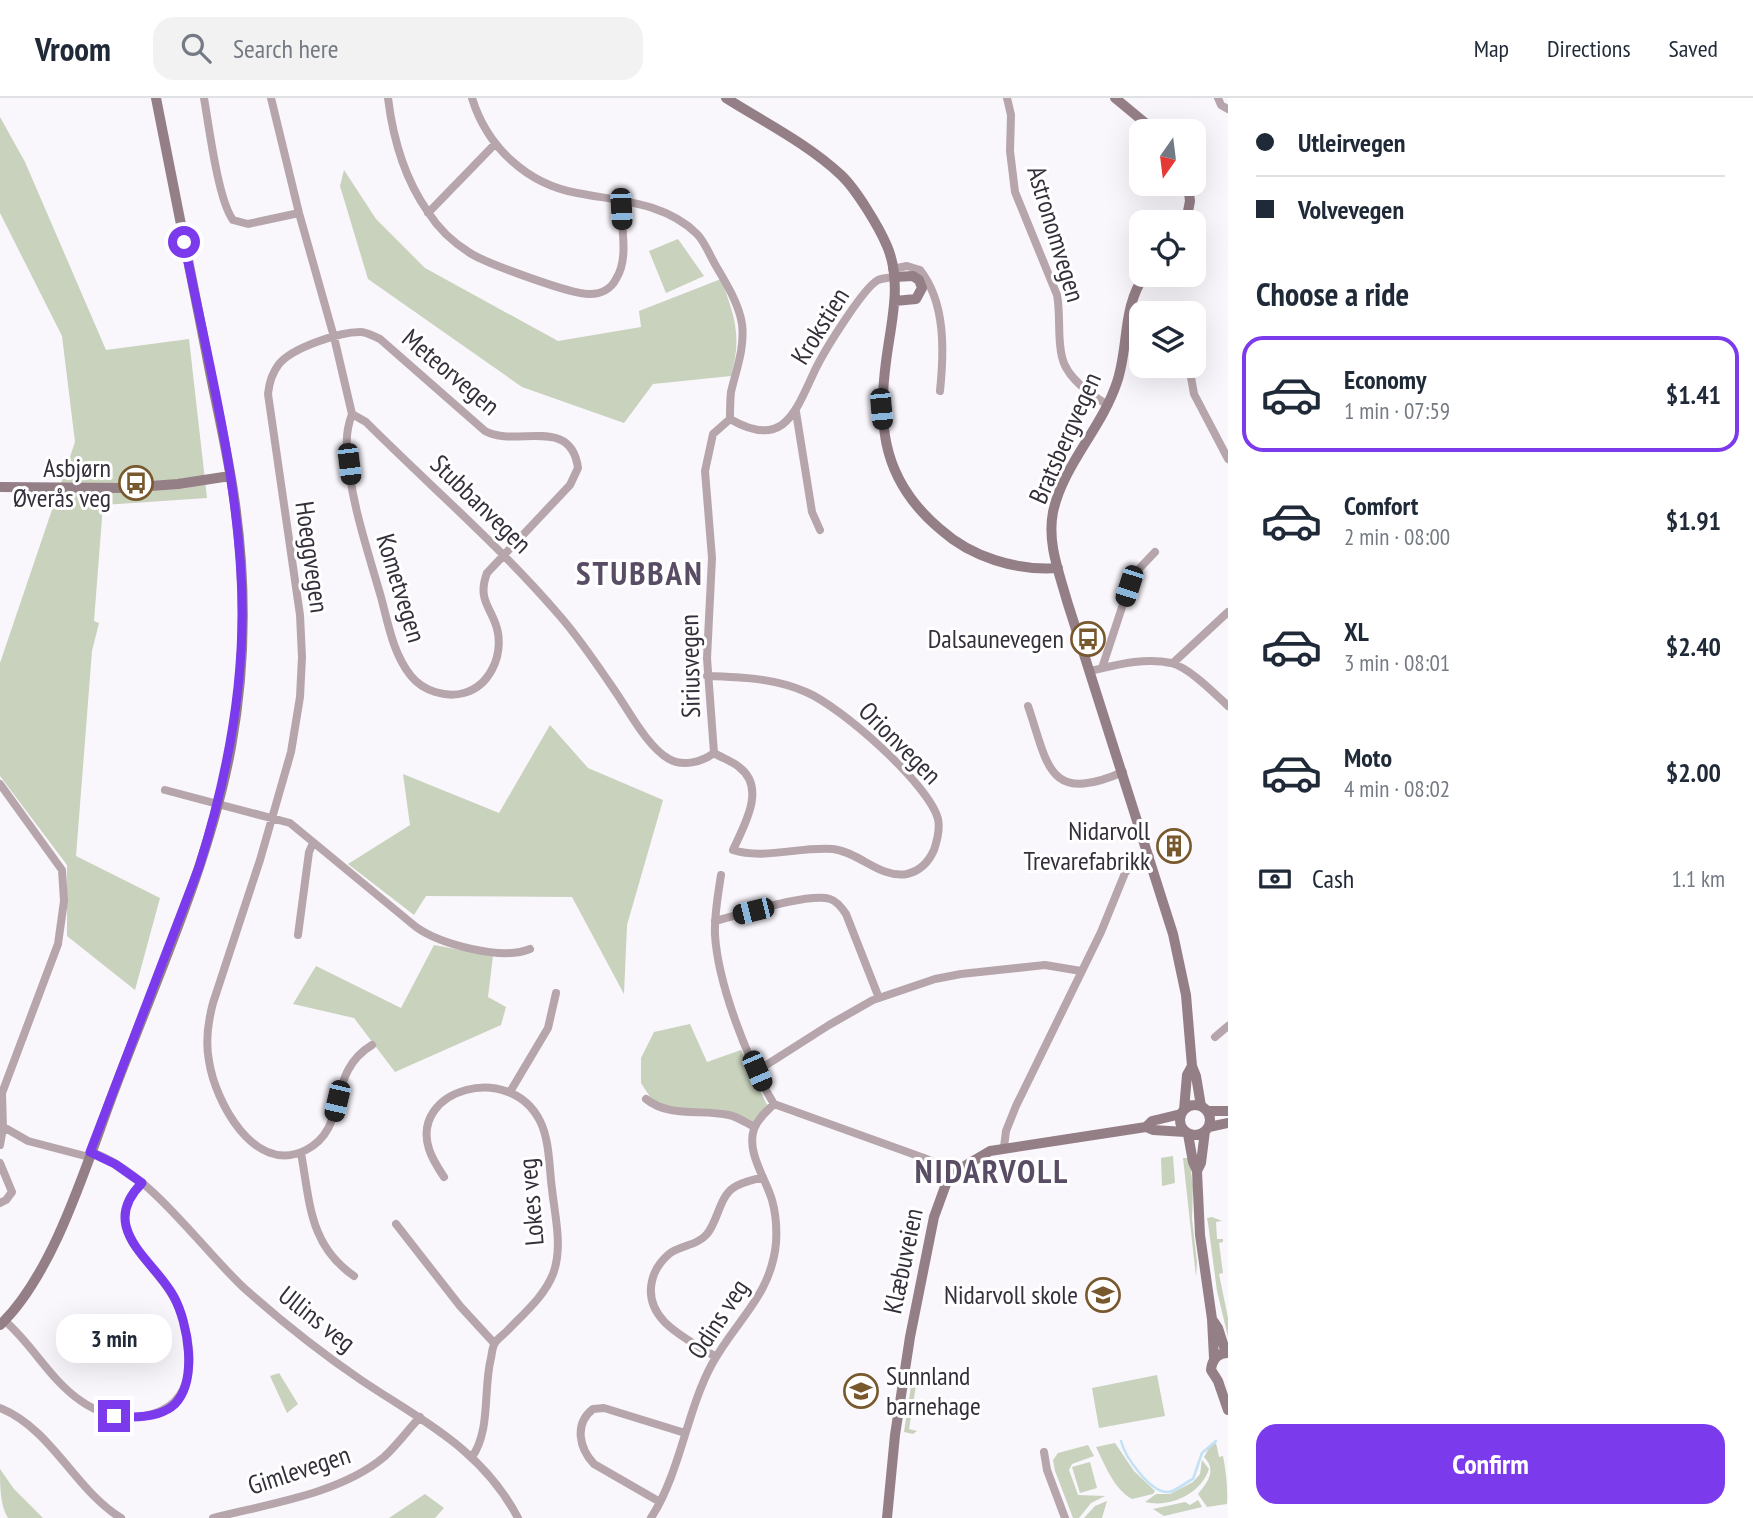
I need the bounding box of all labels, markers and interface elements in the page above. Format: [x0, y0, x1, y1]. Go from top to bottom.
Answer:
search box [153, 17, 643, 80]
text: Vroom [35, 27, 111, 70]
icon: search [177, 29, 215, 67]
text: Search here [233, 32, 339, 65]
text: Map [1474, 33, 1509, 64]
text: Directions [1547, 33, 1631, 64]
text: Saved [1669, 33, 1718, 64]
north arrow [1129, 119, 1206, 196]
map controls [1129, 119, 1206, 378]
text: Utleirvegen [1298, 126, 1406, 159]
street label: Astronomvegen [1020, 162, 1093, 306]
car [610, 187, 633, 231]
text: Volvevegen [1298, 193, 1404, 226]
button: locate [1129, 210, 1206, 287]
route start [168, 226, 200, 258]
text: Choose a ride [1256, 273, 1409, 315]
street label: Krokstien [783, 281, 856, 370]
button: layers [1129, 301, 1206, 378]
street label: Meteorvegen [396, 321, 507, 422]
icon: car [1260, 363, 1323, 426]
text: Economy [1344, 363, 1426, 396]
street label: Bratsbergvegen [1021, 367, 1108, 508]
text: $1.41 [1666, 378, 1721, 411]
car [869, 387, 894, 431]
text: 1 min · 07:59 [1344, 396, 1450, 425]
car [337, 442, 362, 486]
street label: Stubbanvegen [424, 447, 539, 560]
place label: Asbjørn Øverås veg [13, 451, 111, 514]
bus stop icon: Asbjørn Øverås veg [117, 464, 155, 502]
icon: car [1260, 489, 1323, 552]
text: Comfort [1344, 489, 1418, 522]
street label: Hoeggvegen [288, 499, 337, 615]
text: $1.91 [1666, 504, 1721, 537]
text: 2 min · 08:00 [1344, 522, 1450, 551]
street label: Kometvegen [369, 530, 434, 646]
district label: STUBBAN [576, 551, 704, 594]
car [1113, 563, 1146, 609]
street label: Siriusvegen [672, 614, 707, 718]
icon: car [1260, 615, 1323, 678]
text: XL [1344, 615, 1369, 648]
bus stop icon: Dalsaunevegen [1069, 620, 1107, 658]
place label: Dalsaunevegen [928, 622, 1064, 655]
text: $2.40 [1666, 630, 1721, 663]
text: 3 min · 08:01 [1344, 648, 1450, 677]
street label: Orionvegen [852, 694, 949, 791]
icon: car [1260, 741, 1323, 804]
text: Moto [1344, 741, 1392, 774]
text: $2.00 [1666, 756, 1721, 789]
text: 4 min · 08:02 [1344, 774, 1450, 803]
place label: Nidarvoll Trevarefabrikk [1024, 814, 1150, 877]
building icon: Nidarvoll Trevarefabrikk [1155, 827, 1193, 865]
icon: cash [1256, 860, 1294, 898]
text: Cash [1312, 862, 1354, 895]
text: 1.1 km [1671, 864, 1725, 893]
car [731, 896, 776, 926]
car [740, 1048, 775, 1094]
car [323, 1078, 352, 1124]
district label: NIDARVOLL [915, 1149, 1069, 1192]
street label: Lokes veg [510, 1157, 551, 1247]
street label: Klæbuveien [875, 1205, 930, 1317]
street label: Odins veg [680, 1273, 756, 1365]
school or university icon: Nidarvoll skole [1084, 1276, 1122, 1314]
street label: Ullins veg [272, 1278, 362, 1359]
place label: Nidarvoll skole [944, 1278, 1078, 1311]
callout: 3 min [56, 1314, 172, 1364]
text: 3 min [91, 1324, 137, 1353]
place label: Sunnland barnehage [886, 1359, 981, 1422]
school or university icon: Sunnland barnehage [842, 1372, 880, 1410]
route end [98, 1400, 130, 1432]
button: Confirm [1256, 1424, 1725, 1504]
street label: Gimlevegen [243, 1437, 354, 1502]

